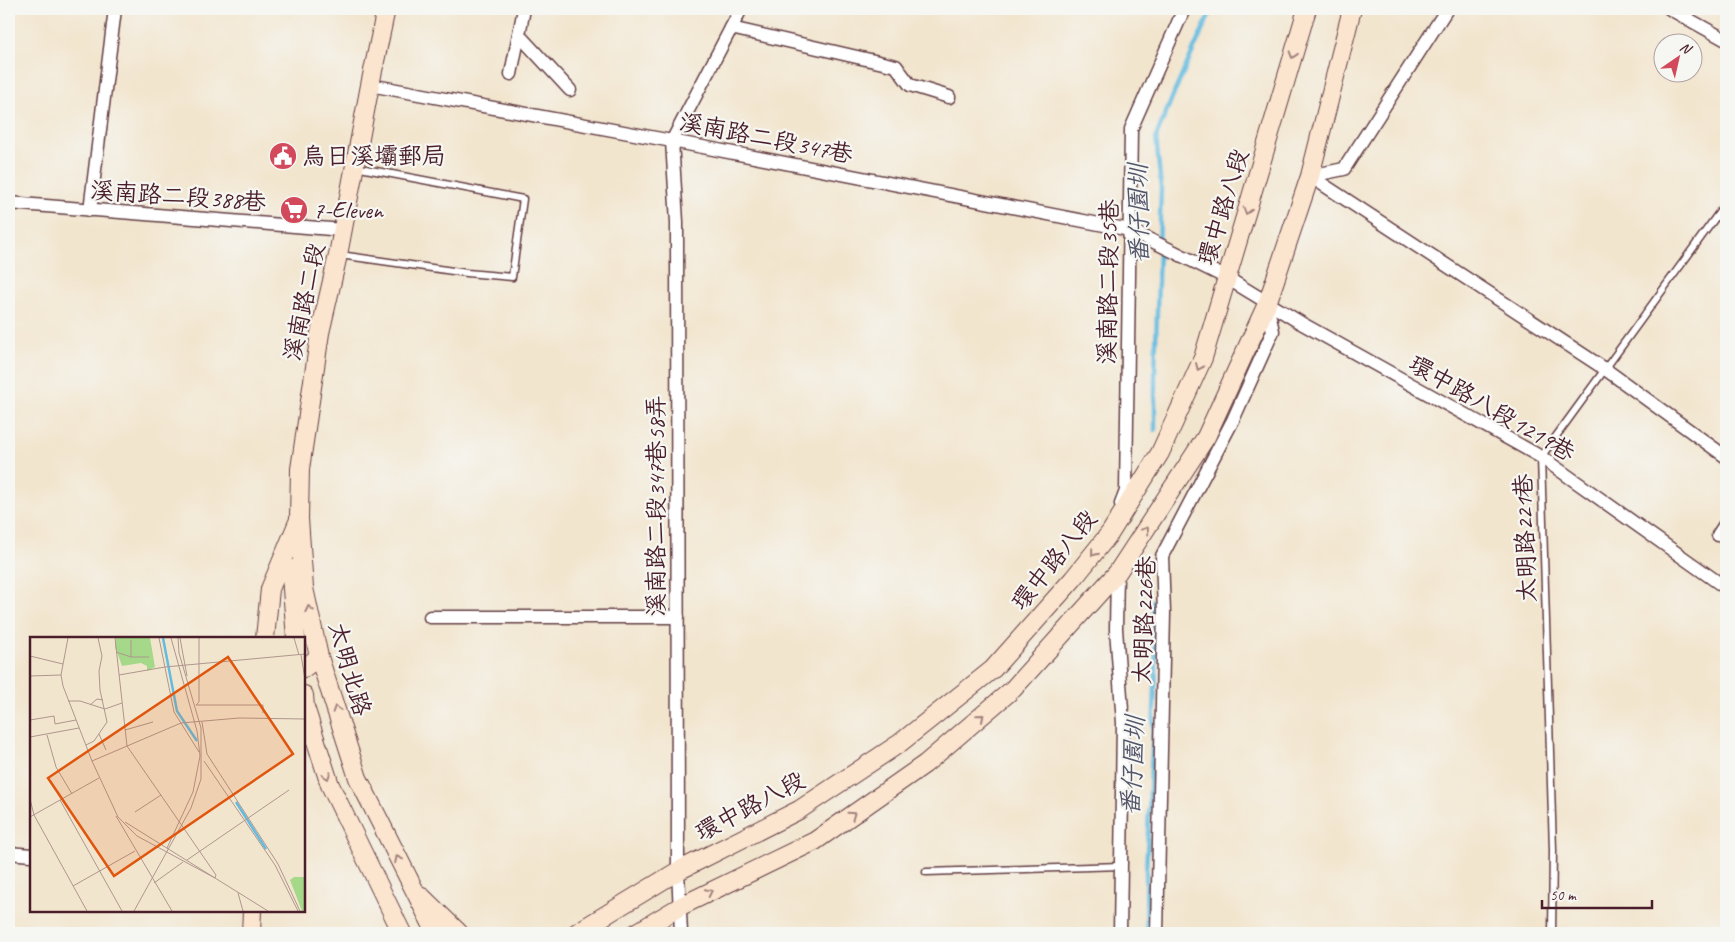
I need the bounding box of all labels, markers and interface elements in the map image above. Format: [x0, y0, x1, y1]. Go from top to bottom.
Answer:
north arrow [1652, 32, 1702, 82]
text: N [1677, 38, 1695, 58]
one-way arrow [1289, 51, 1299, 59]
street label: 溪南路二段347巷 [677, 106, 855, 170]
public building icon: 烏日溪壩郵局 [268, 141, 298, 171]
place label: 烏日溪壩郵局 [302, 141, 446, 171]
street label: 環中路八段 [1191, 145, 1255, 269]
water label: 番仔園圳 [1122, 161, 1156, 264]
street label: 溪南路二段388巷 [89, 175, 267, 217]
supermarket icon: 7-Eleven [279, 195, 309, 225]
place label: 7-Eleven [313, 195, 384, 225]
street label: 溪南路二段35巷 [1092, 199, 1124, 365]
one-way arrow [1242, 207, 1252, 215]
street label: 溪南路二段 [277, 240, 331, 364]
street label: 環中路八段1219巷 [1403, 348, 1581, 468]
one-way arrow [1195, 362, 1206, 371]
street label: 溪南路二段347巷58弄 [641, 395, 671, 617]
street label: 太明路221巷 [1508, 473, 1542, 603]
street label: 環中路八段 [1005, 504, 1103, 616]
one-way arrow [1140, 526, 1149, 536]
one-way arrow [1091, 547, 1099, 556]
street label: 太明路226巷 [1127, 555, 1161, 685]
one-way arrow [304, 604, 314, 613]
street label: 太明北路 [322, 619, 378, 719]
inset map [30, 637, 305, 912]
one-way arrow [331, 705, 341, 714]
water label: 番仔園圳 [1114, 712, 1152, 817]
one-way arrow [975, 714, 984, 722]
street label: 環中路八段 [690, 765, 810, 847]
one-way arrow [321, 771, 331, 779]
one-way arrow [846, 812, 856, 821]
one-way arrow [394, 855, 404, 864]
scale bar [1542, 877, 1652, 909]
text: 50 m [1550, 886, 1577, 905]
one-way arrow [704, 888, 713, 898]

